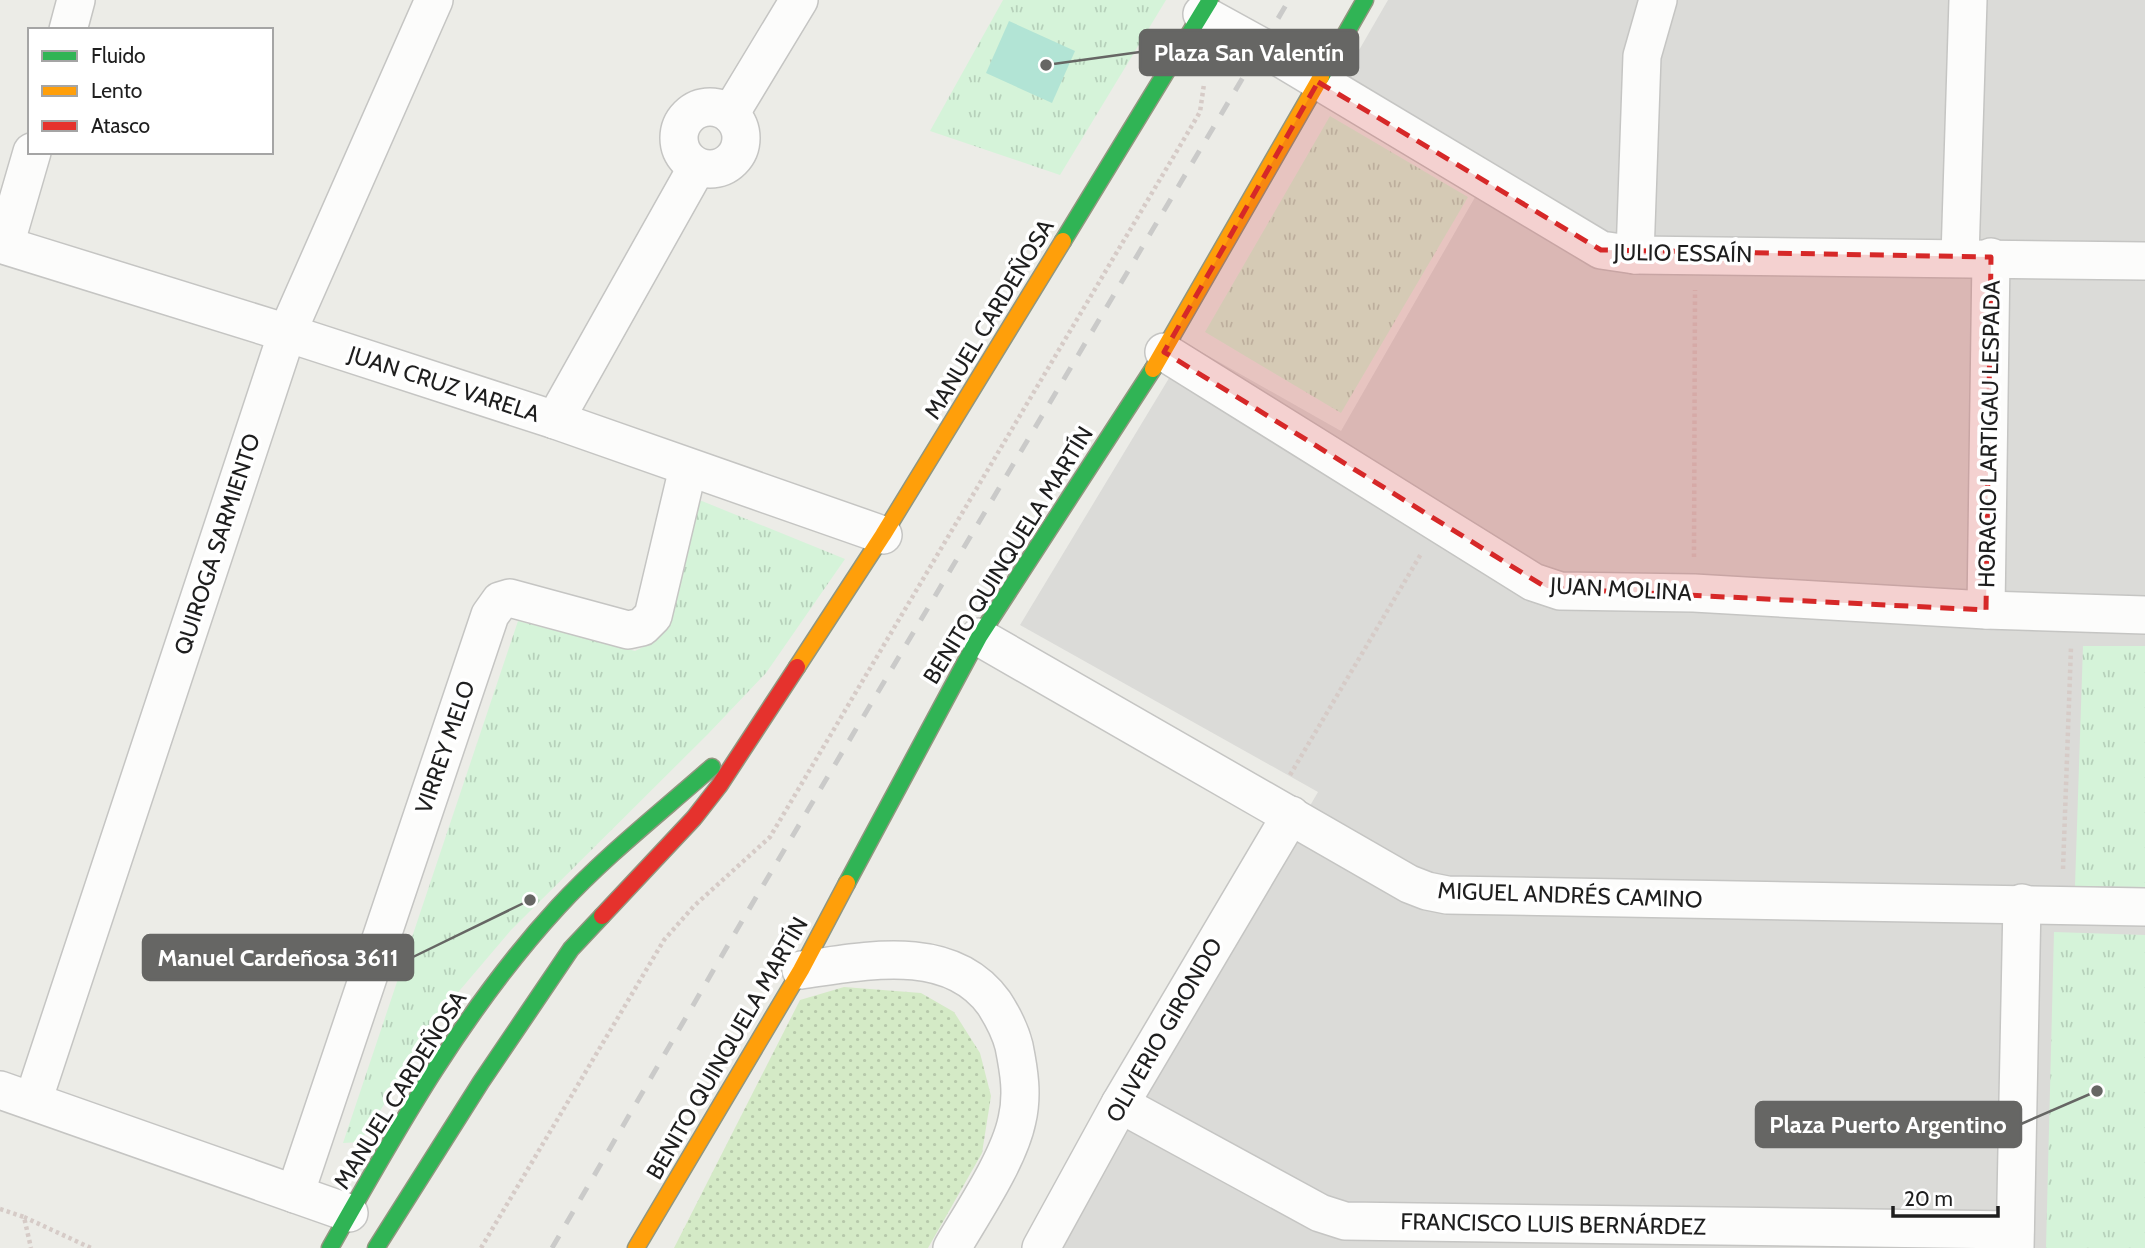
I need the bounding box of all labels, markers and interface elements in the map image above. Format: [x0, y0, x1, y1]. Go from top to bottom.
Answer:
legend [28, 28, 273, 154]
callout: Plaza San Valentín [1140, 30, 1358, 75]
text: Plaza San Valentín [1154, 38, 1344, 67]
text: Fluido [91, 43, 146, 68]
text: Lento [91, 78, 142, 103]
text: Atasco [91, 113, 150, 138]
street label: MANUEL CARDEÑOSA [918, 214, 1060, 424]
street label: JULIO ESSAÍN [1612, 237, 1753, 268]
street label: HORACIO LARTIGAU LESPADA [1972, 280, 2006, 588]
street label: JUAN CRUZ VARELA [344, 340, 543, 428]
street label: BENITO QUINQUELA MARTÍN [916, 421, 1099, 689]
street label: QUIROGA SARMIENTO [168, 430, 266, 658]
street label: JUAN MOLINA [1549, 571, 1692, 607]
street label: VIRREY MELO [409, 677, 481, 817]
street label: MIGUEL ANDRÉS CAMINO [1437, 875, 1703, 914]
street label: BENITO QUINQUELA MARTÍN [639, 911, 814, 1184]
street label: OLIVERIO GIRONDO [1100, 933, 1228, 1127]
callout: Manuel Cardeñosa 3611 [143, 935, 413, 980]
text: Manuel Cardeñosa 3611 [157, 943, 399, 972]
street label: MANUEL CARDEÑOSA [328, 986, 472, 1194]
callout: Plaza Puerto Argentino [1756, 1102, 2021, 1147]
text: Plaza Puerto Argentino [1769, 1110, 2007, 1139]
scale bar [1893, 1174, 1998, 1218]
text: 20 m [1904, 1186, 1953, 1211]
street label: FRANCISCO LUIS BERNÁRDEZ [1400, 1206, 1706, 1241]

